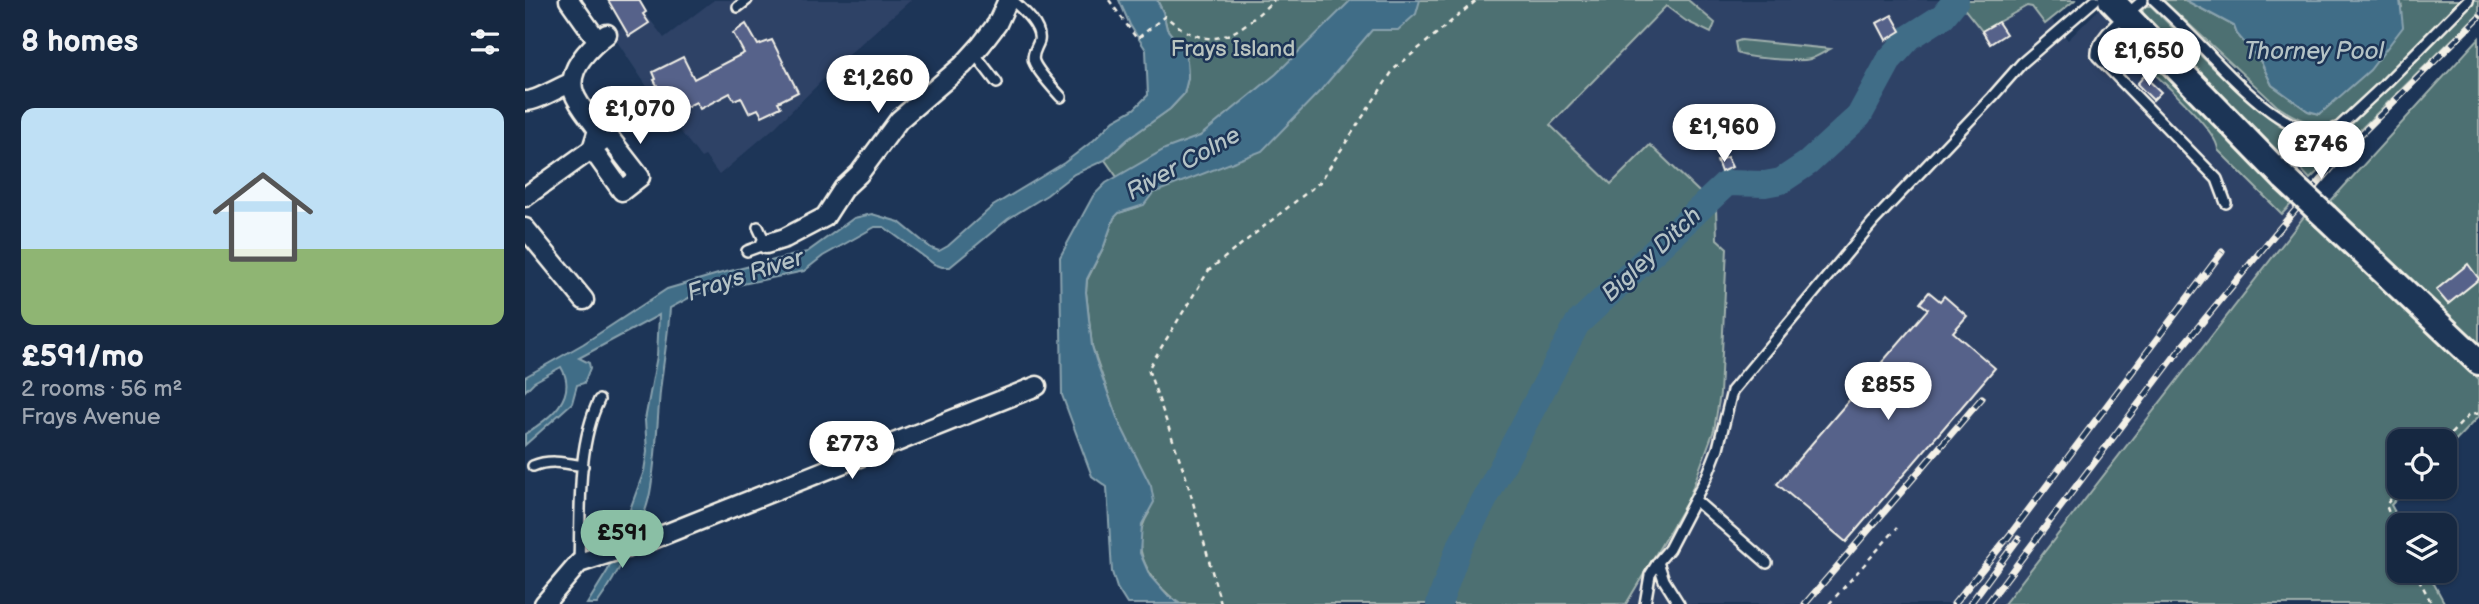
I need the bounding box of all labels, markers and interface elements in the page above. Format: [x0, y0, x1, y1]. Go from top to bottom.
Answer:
icon: filters [466, 23, 504, 61]
text: 8 homes [21, 24, 138, 60]
pin: £1,650 [2092, 28, 2206, 88]
park label: Frays Island [1171, 35, 1295, 63]
text: £1,650 [2114, 37, 2184, 65]
water label: Thorney Pool [2244, 37, 2386, 66]
pin: £1,260 [821, 55, 935, 115]
text: £1,260 [842, 64, 914, 92]
pin: £1,070 [583, 86, 697, 146]
text: £1,070 [605, 95, 675, 123]
pin: £1,960 [1667, 104, 1781, 164]
text: £1,960 [1689, 113, 1759, 141]
water label: River Colne [1121, 120, 1245, 207]
pin: £746 [2280, 122, 2362, 181]
text: £746 [2294, 130, 2348, 158]
icon: home [200, 154, 326, 280]
water label: Bigley Ditch [1596, 201, 1707, 308]
water label: Frays River [683, 242, 809, 308]
text: £591/mo [21, 339, 144, 375]
pin: £855 [1847, 362, 1929, 422]
text: £855 [1861, 371, 1915, 399]
text: 2 rooms · 56 m² [21, 375, 183, 403]
text: Frays Avenue [21, 403, 161, 431]
pin: £773 [811, 421, 893, 481]
map controls [2387, 429, 2457, 583]
button: locate [2387, 429, 2457, 499]
text: £773 [825, 430, 879, 458]
pin: £591 [581, 510, 663, 570]
button: layers [2387, 513, 2457, 583]
text: £591 [597, 519, 647, 547]

